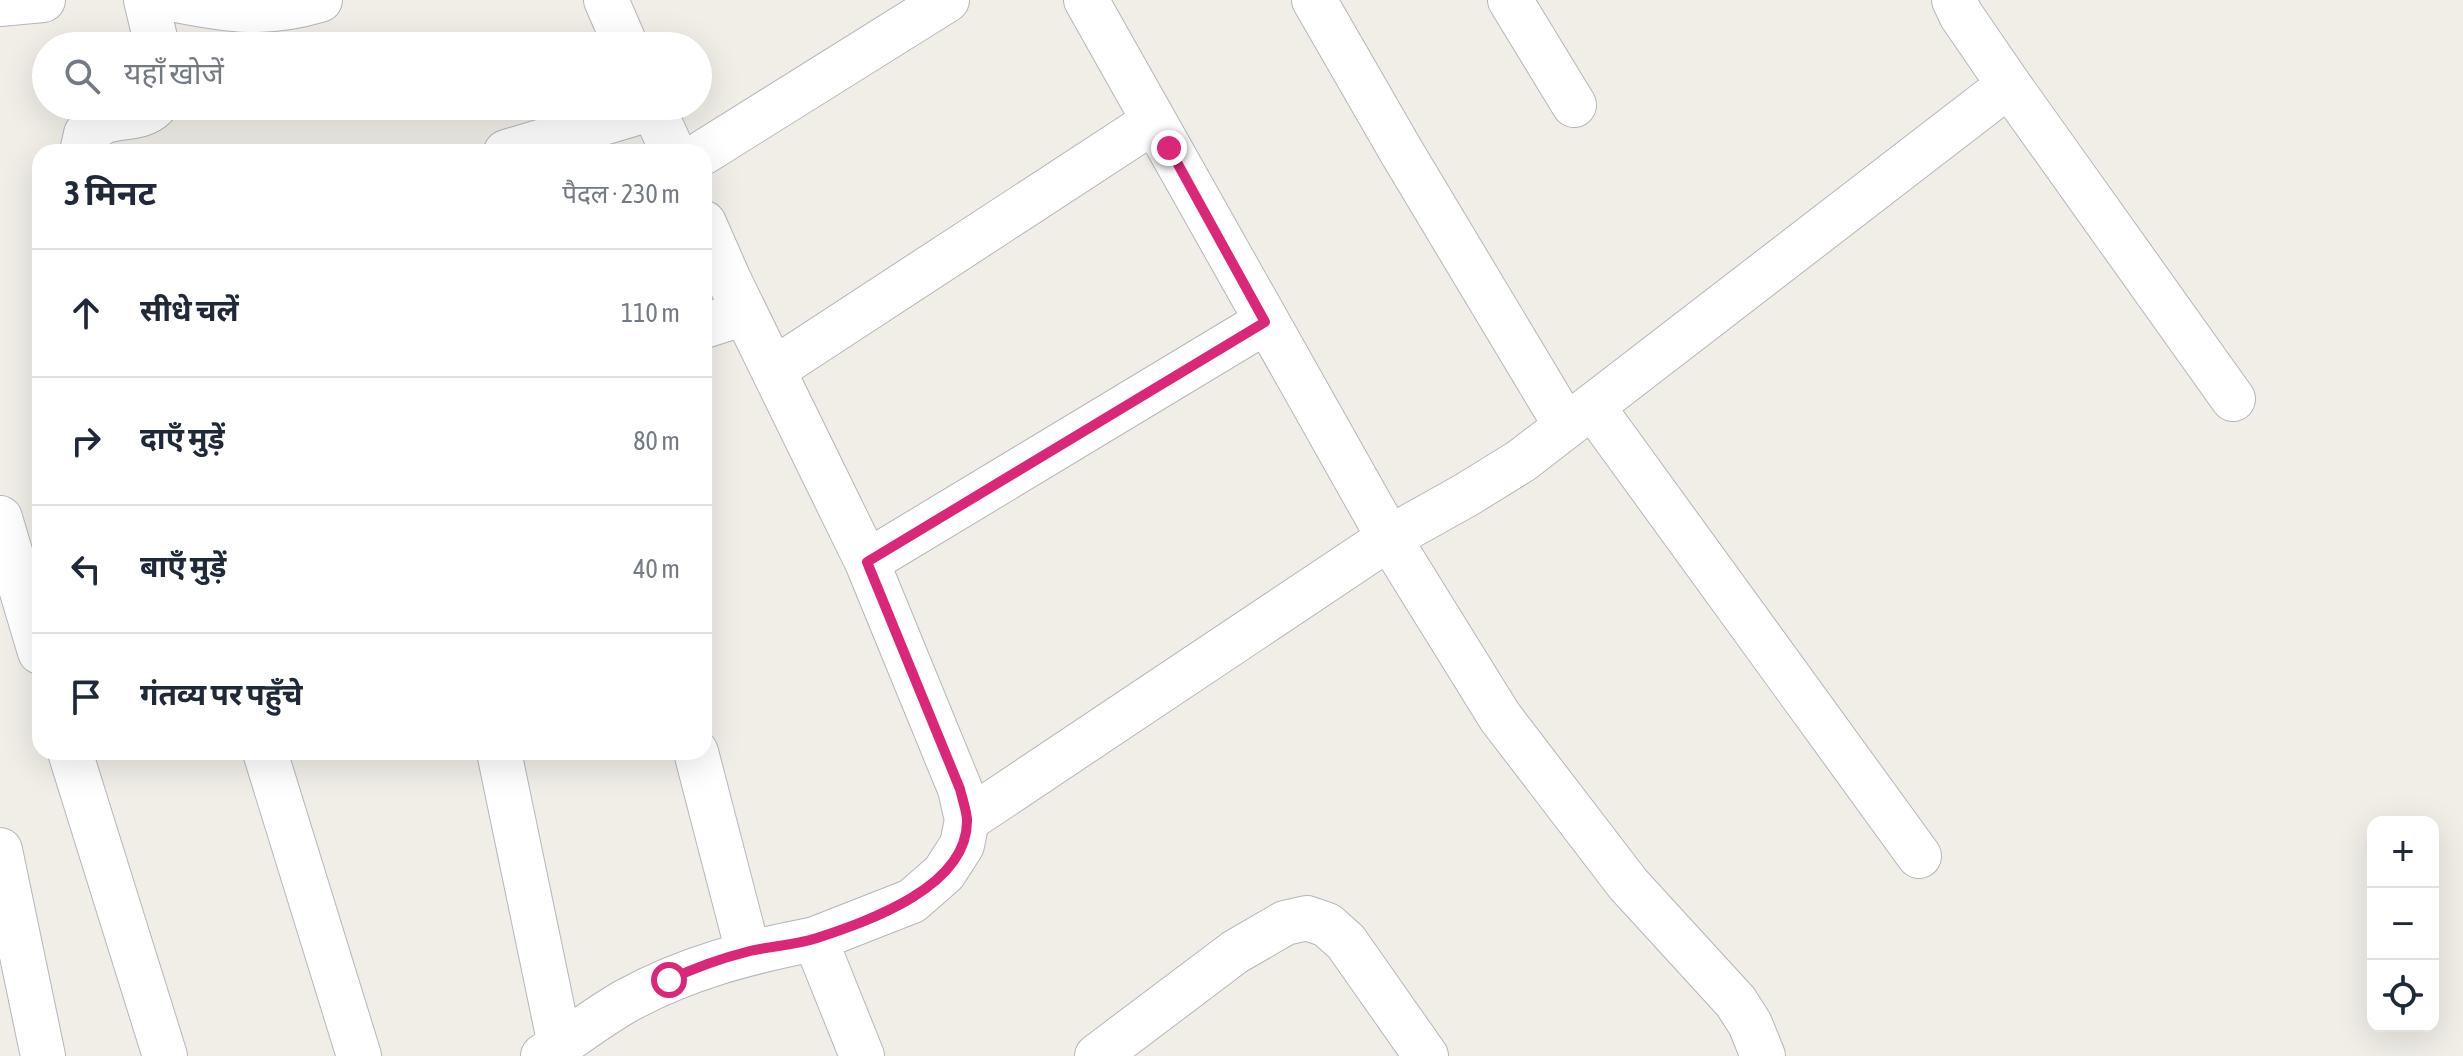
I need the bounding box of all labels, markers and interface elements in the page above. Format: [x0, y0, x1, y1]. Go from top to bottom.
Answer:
search box [32, 32, 712, 120]
icon: search [60, 54, 104, 98]
text: यहाँ खोजें [124, 56, 224, 90]
route end [1151, 130, 1187, 166]
text: 3 मिनट [64, 173, 156, 212]
text: पैदल · 230 m [562, 179, 680, 209]
icon: ahead [64, 291, 108, 335]
text: सीधे चलें [140, 293, 239, 327]
text: 110 m [621, 298, 680, 328]
icon: right [64, 419, 108, 463]
text: दाएँ मुड़ें [140, 421, 225, 455]
text: 80 m [633, 426, 680, 456]
icon: left [64, 547, 108, 591]
text: बाएँ मुड़ें [140, 549, 226, 583]
text: 40 m [633, 554, 680, 584]
icon: arrive [64, 675, 108, 719]
text: गंतव्य पर पहुँचे [140, 677, 302, 711]
map controls [2367, 816, 2439, 1032]
button: + [2367, 816, 2439, 888]
button: − [2367, 888, 2439, 960]
button: locate [2367, 960, 2439, 1032]
route start [651, 962, 687, 998]

